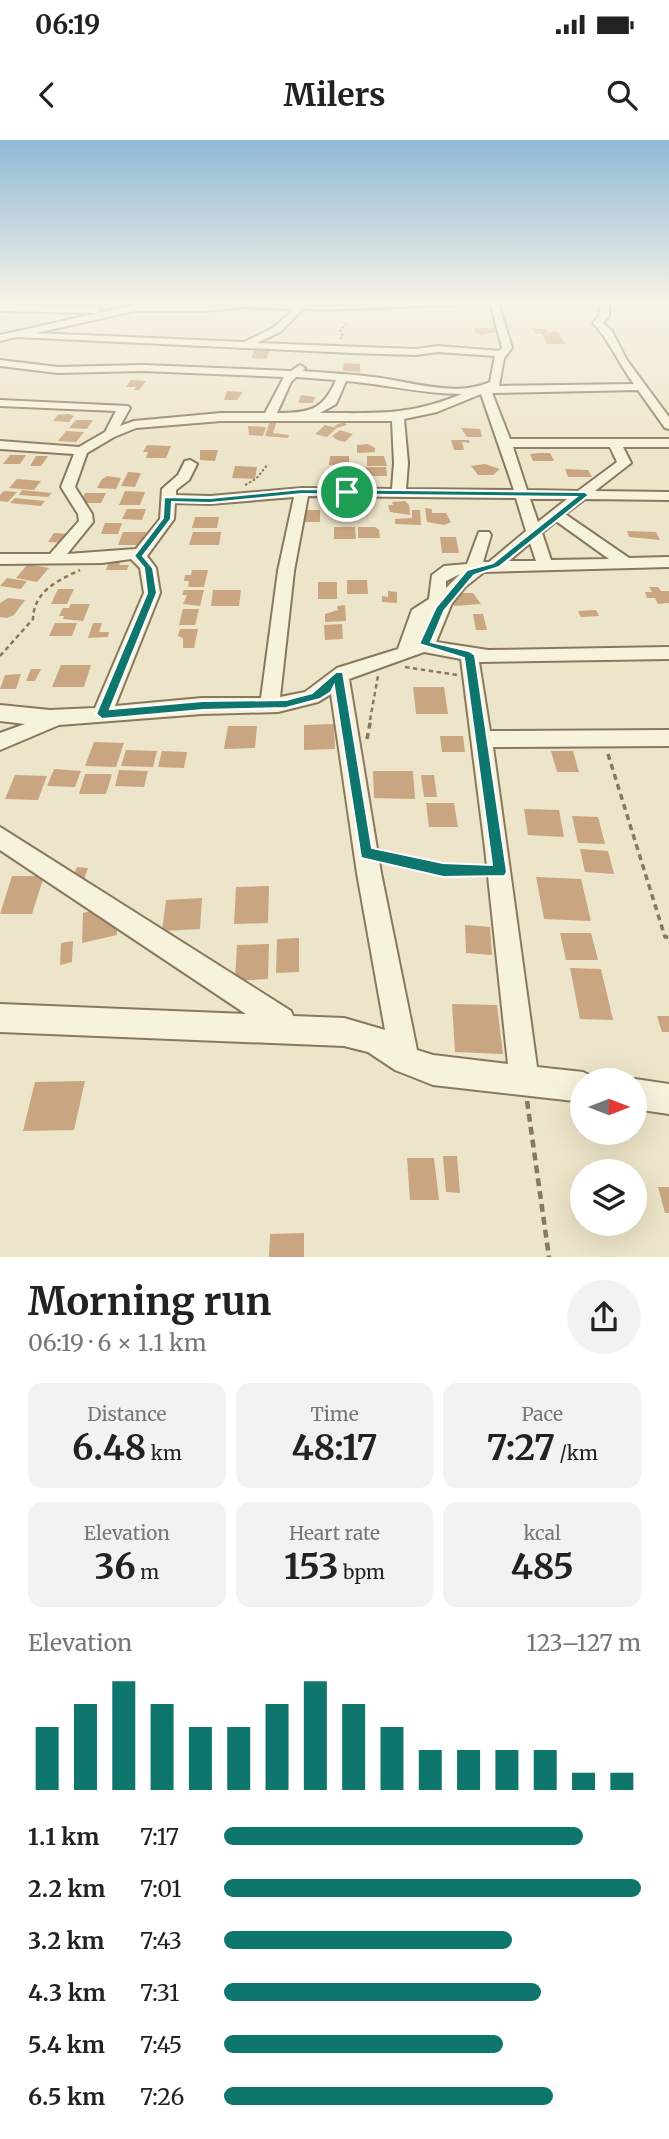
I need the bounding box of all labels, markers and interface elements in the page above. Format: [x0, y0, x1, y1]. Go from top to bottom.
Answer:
text: 06:19 [35, 8, 100, 41]
text: Milers [283, 75, 386, 115]
icon: back [28, 76, 66, 114]
icon: search [603, 76, 641, 114]
pin [317, 462, 377, 522]
icon: arrive [328, 473, 366, 511]
north arrow [570, 1068, 648, 1144]
map controls [570, 1068, 647, 1236]
button: layers [570, 1159, 647, 1236]
text: Morning run [28, 1278, 271, 1325]
button: share [567, 1280, 641, 1354]
text: 06:19 · 6 × 1.1 km [28, 1328, 207, 1357]
text: Distance [87, 1402, 167, 1426]
text: Time [310, 1402, 359, 1426]
text: Pace [521, 1402, 563, 1426]
text: 6.48 [72, 1426, 146, 1470]
text: 48:17 [292, 1426, 377, 1470]
text: 7:27 [487, 1426, 555, 1470]
text: km [146, 1441, 182, 1465]
text: /km [555, 1441, 598, 1465]
text: Elevation [84, 1521, 170, 1545]
text: Heart rate [289, 1521, 380, 1545]
text: kcal [523, 1521, 561, 1545]
text: 36 [95, 1545, 136, 1589]
text: 153 [284, 1545, 338, 1589]
text: 485 [511, 1545, 574, 1589]
text: m [136, 1560, 159, 1584]
text: bpm [338, 1560, 385, 1584]
text: Elevation [28, 1628, 132, 1657]
text: 123–127 m [527, 1628, 641, 1657]
text: 1.1 km [28, 1822, 99, 1851]
text: 7:17 [140, 1822, 179, 1851]
text: 2.2 km [28, 1874, 106, 1903]
text: 7:01 [140, 1874, 182, 1903]
text: 3.2 km [28, 1926, 105, 1955]
text: 7:43 [140, 1926, 182, 1955]
text: 4.3 km [28, 1978, 106, 2007]
text: 7:31 [140, 1978, 179, 2007]
text: 5.4 km [28, 2030, 105, 2059]
text: 7:45 [140, 2030, 182, 2059]
text: 6.5 km [28, 2082, 105, 2111]
text: 7:26 [140, 2082, 184, 2111]

